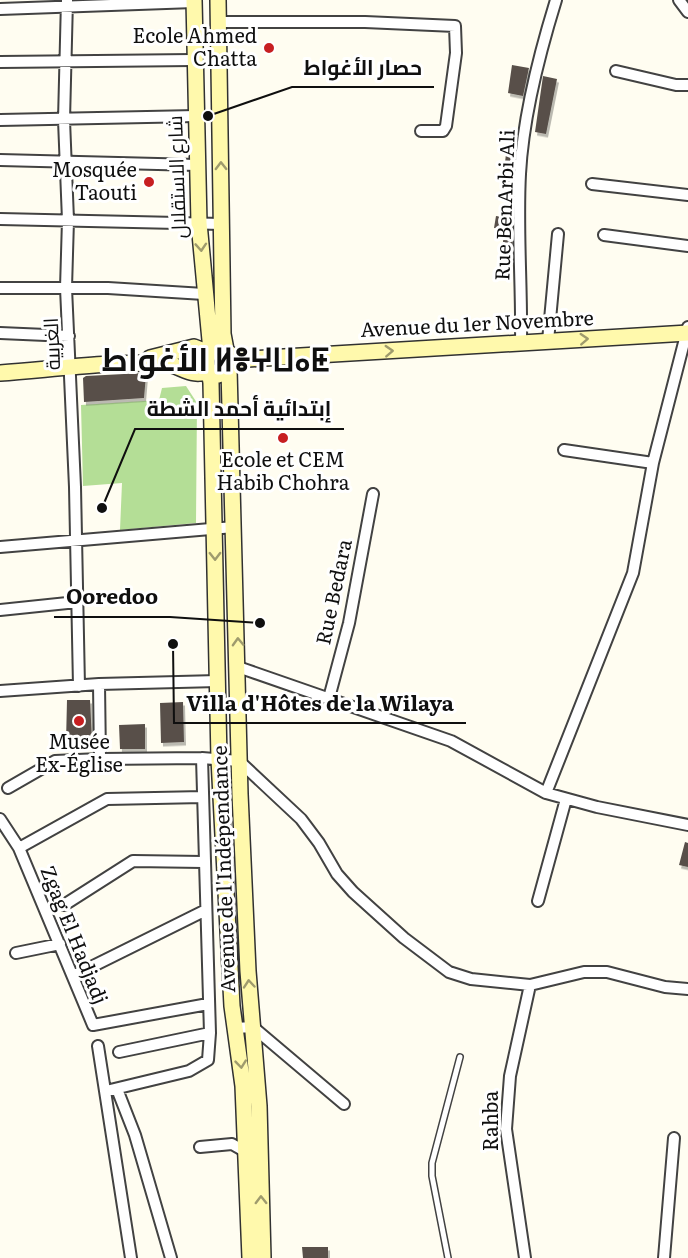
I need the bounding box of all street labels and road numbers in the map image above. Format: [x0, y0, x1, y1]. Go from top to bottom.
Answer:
street label: شارع الاستقلال [158, 115, 193, 239]
street label: Rue BenArbi Ali [485, 128, 521, 281]
street label: Avenue du 1er Novembre [359, 301, 594, 343]
street label: الغربية [34, 317, 66, 371]
street label: Rue Bedara [306, 536, 358, 647]
street label: Avenue de l'Indépendance [203, 745, 241, 993]
street label: Zgag El Hadjadj [34, 861, 117, 1008]
street label: Rahba [474, 1091, 504, 1151]

